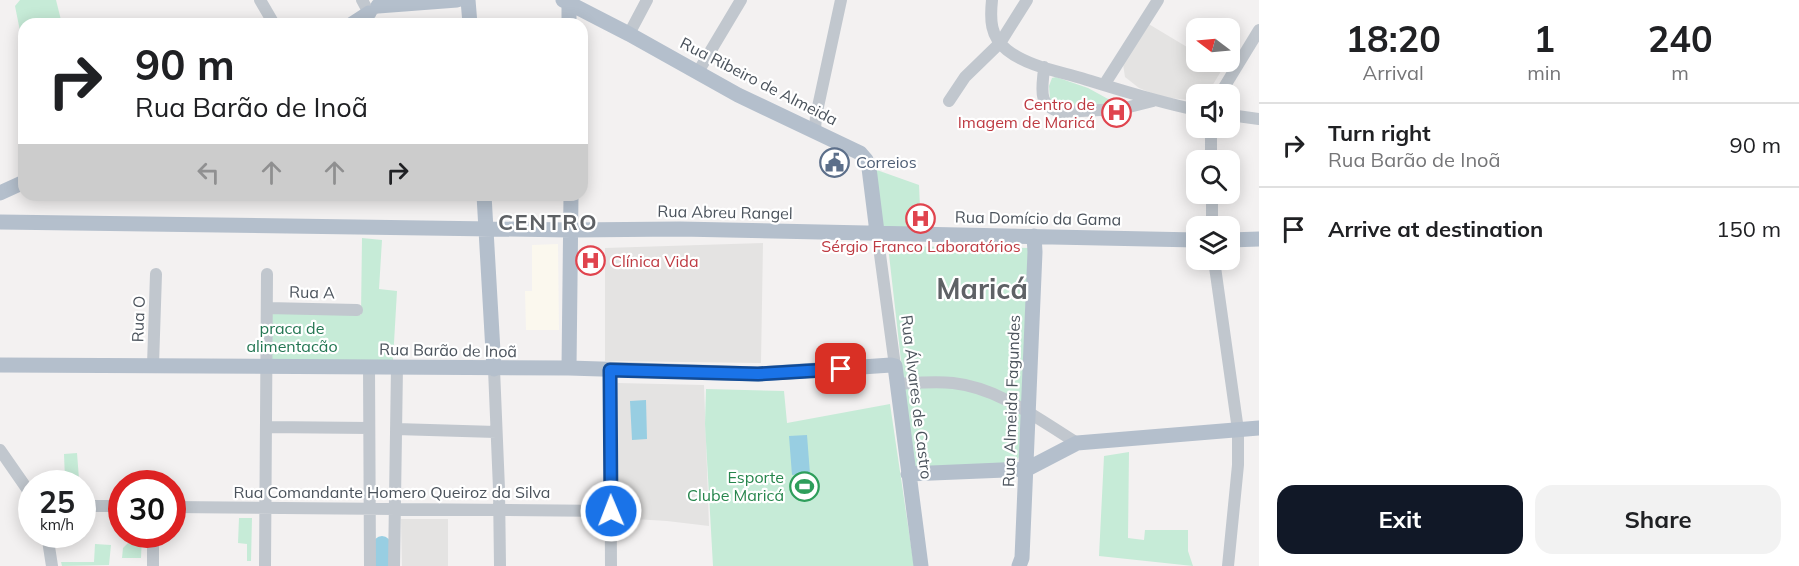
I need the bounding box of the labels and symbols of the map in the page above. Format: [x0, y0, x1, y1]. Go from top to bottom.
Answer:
north arrow [1186, 18, 1240, 72]
street label: Rua Ribeiro de Almeida [677, 33, 841, 129]
place label: Centro de Imagem de Maricá [958, 94, 1095, 132]
hospital icon: Centro de Imagem de Maricá [1100, 97, 1132, 129]
public building icon: Correios [819, 146, 851, 178]
place label: Correios [856, 152, 917, 172]
street label: Rua Abreu Rangel [657, 201, 793, 223]
hospital icon: Sérgio Franco Laboratórios [905, 202, 937, 234]
street label: Rua Domício da Gama [955, 207, 1121, 229]
district label: CENTRO [498, 208, 598, 236]
place label: Sérgio Franco Laboratórios [821, 236, 1021, 256]
hospital icon: Clínica Vida [574, 245, 606, 277]
place label: Clínica Vida [611, 251, 699, 271]
district label: Maricá [936, 271, 1028, 306]
street label: Rua A [289, 282, 335, 302]
street label: Rua O [127, 295, 149, 343]
street label: Rua Álvares de Castro [897, 314, 937, 480]
street label: Rua Almeida Fagundes [998, 314, 1024, 487]
park label: praca de alimentacão [246, 318, 338, 356]
street label: Rua Barão de Inoã [379, 339, 517, 361]
pin [815, 343, 866, 394]
place label: Esporte Clube Maricá [687, 467, 784, 505]
speed limit sign: 30 [108, 470, 186, 548]
sports icon: Esporte Clube Maricá [789, 470, 821, 502]
position arrow [579, 479, 643, 543]
street label: Rua Comandante Homero Queiroz da Silva [234, 482, 550, 502]

